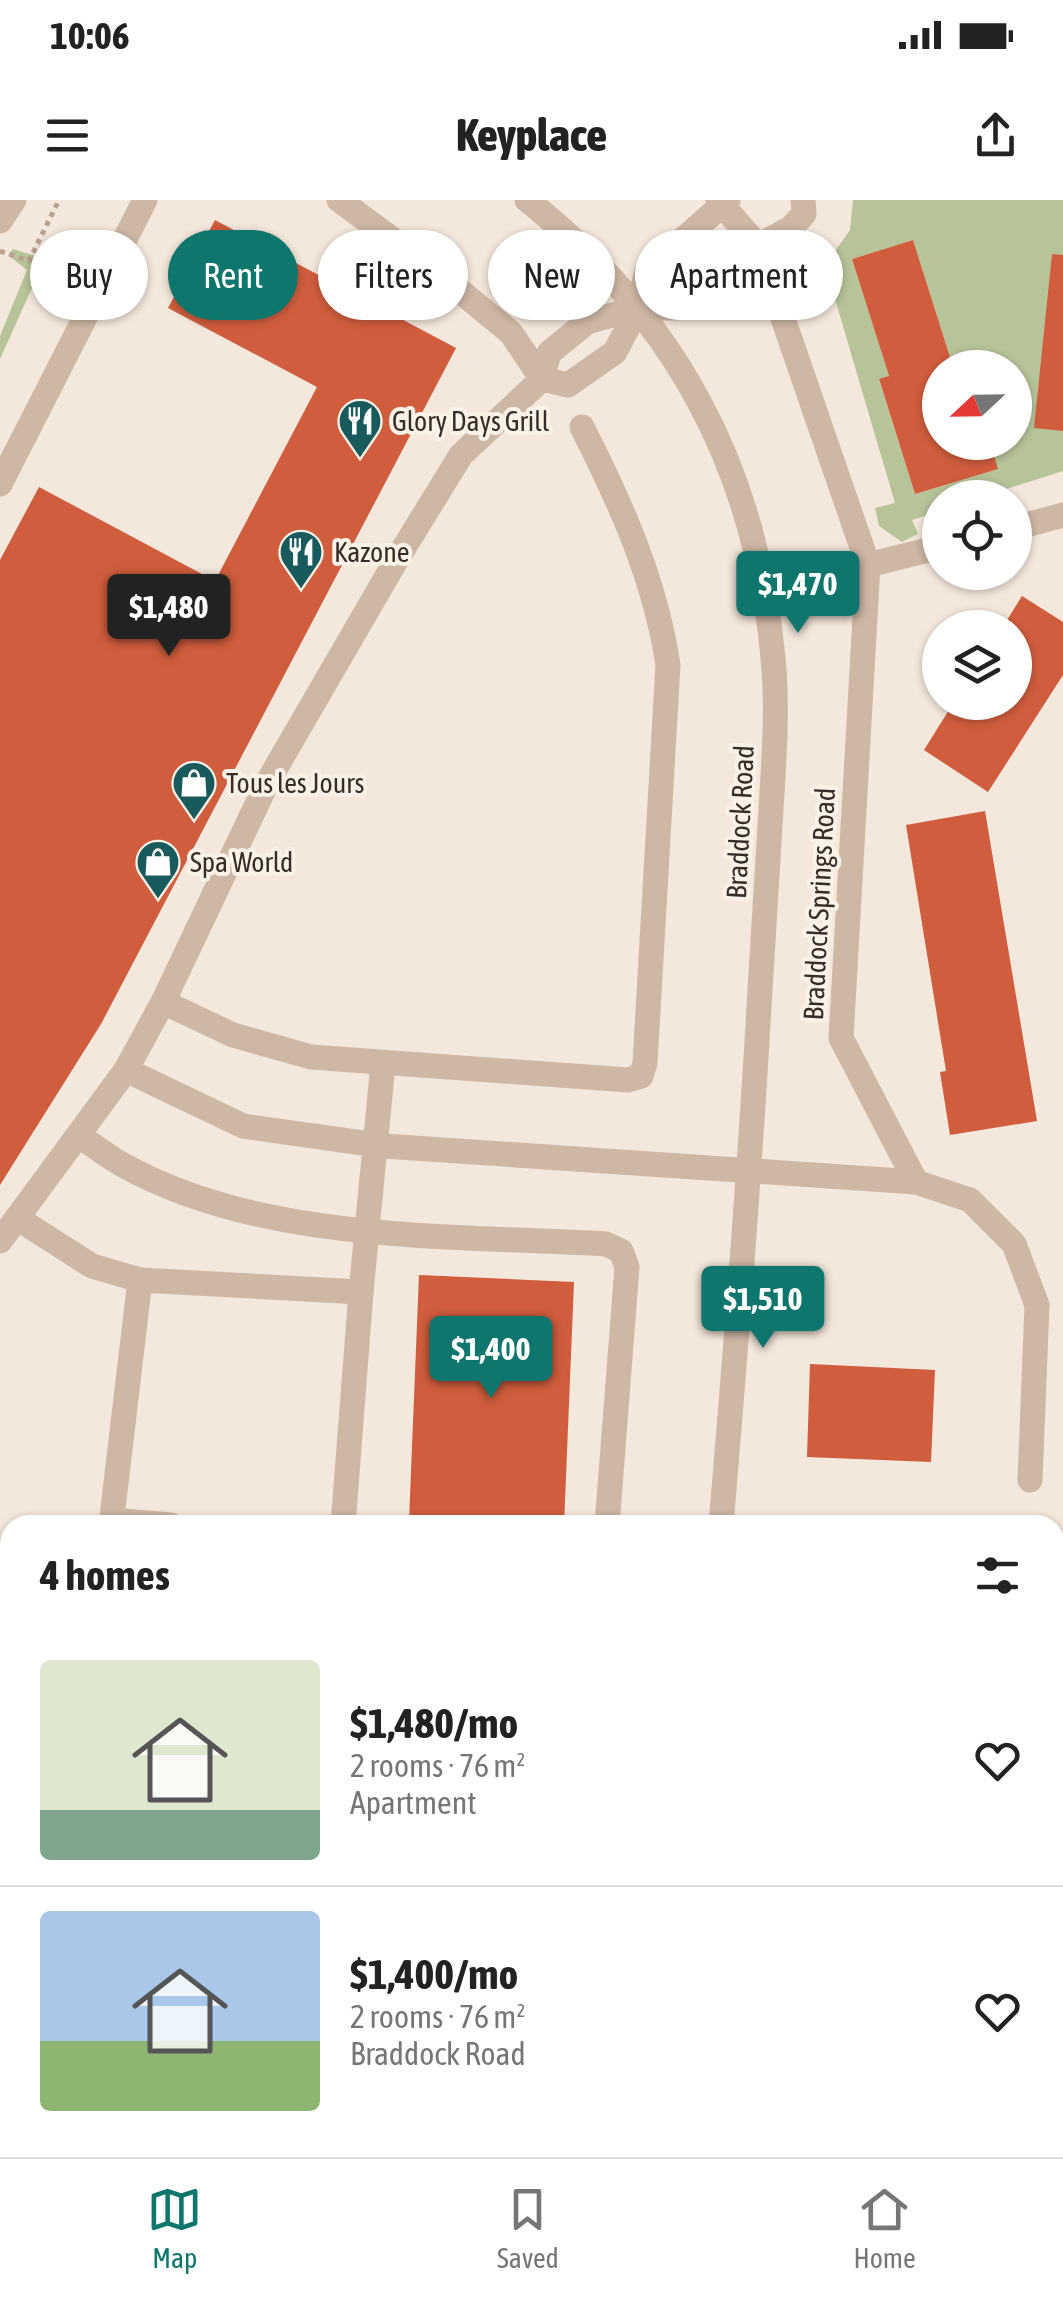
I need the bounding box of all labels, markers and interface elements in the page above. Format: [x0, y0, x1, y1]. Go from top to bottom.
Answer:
text: 10:06 [50, 14, 130, 57]
icon: menu [40, 108, 95, 163]
icon: share [968, 108, 1023, 163]
text: Keyplace [456, 109, 607, 161]
chip: Buy [30, 230, 148, 320]
chip: Rent [168, 230, 298, 320]
chip: Filters [318, 230, 468, 320]
chip: New [488, 230, 615, 320]
chip: Apartment [635, 230, 843, 320]
north arrow [922, 350, 1032, 460]
map controls [922, 350, 1032, 720]
restaurant icon: Glory Days Grill [337, 398, 383, 459]
place label: Glory Days Grill [392, 405, 550, 437]
button: locate [922, 480, 1032, 590]
restaurant icon: Kazone [278, 529, 324, 590]
place label: Kazone [334, 536, 409, 568]
pin: $1,470 [717, 551, 879, 636]
text: $1,470 [758, 565, 838, 602]
pin: $1,480 [88, 574, 250, 659]
text: $1,480 [129, 588, 209, 625]
button: layers [922, 610, 1032, 720]
street label: Braddock Road [720, 744, 760, 900]
shop icon: Tous les Jours [171, 760, 217, 821]
place label: Tous les Jours [226, 767, 364, 799]
street label: Braddock Springs Road [797, 787, 841, 1021]
shop icon: Spa World [135, 839, 181, 900]
place label: Spa World [190, 846, 293, 878]
pin: $1,510 [682, 1266, 844, 1351]
text: $1,510 [723, 1280, 803, 1317]
pin: $1,400 [410, 1316, 572, 1401]
text: $1,400 [451, 1330, 531, 1367]
icon: filters [970, 1548, 1025, 1603]
text: 4 homes [40, 1551, 170, 1599]
text: $1,480/mo [350, 1699, 518, 1747]
icon: home [120, 1700, 240, 1820]
icon: heart [970, 1733, 1025, 1788]
text: 2 rooms · 76 m² [350, 1747, 525, 1784]
text: Apartment [350, 1784, 476, 1821]
text: $1,400/mo [350, 1950, 518, 1998]
icon: home [120, 1951, 240, 2071]
icon: heart [970, 1984, 1025, 2039]
text: 2 rooms · 76 m² [350, 1998, 525, 2035]
text: Braddock Road [350, 2035, 526, 2072]
tab: Map [147, 2182, 202, 2274]
tab: Saved [497, 2182, 559, 2274]
tab: Home [853, 2182, 916, 2274]

